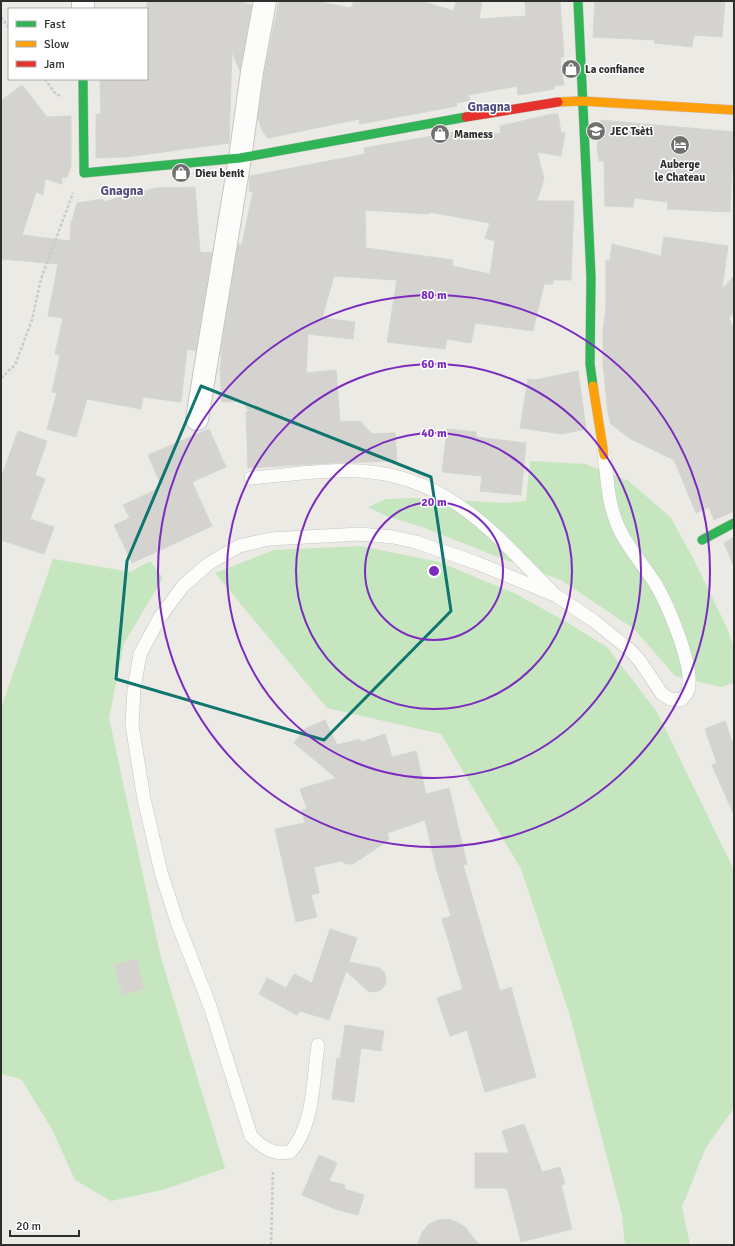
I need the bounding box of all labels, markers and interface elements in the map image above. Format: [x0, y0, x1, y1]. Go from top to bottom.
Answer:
legend [8, 8, 148, 80]
text: Fast [44, 17, 65, 32]
text: Slow [44, 37, 69, 52]
text: Jam [44, 57, 65, 72]
shop icon: La confiance [560, 58, 582, 80]
place label: La confiance [585, 63, 645, 76]
district label: Gnagna [468, 99, 511, 115]
school or university icon: JEC Tsèti [585, 120, 607, 142]
shop icon: Mamess [429, 123, 451, 145]
place label: JEC Tsèti [610, 125, 653, 138]
place label: Mamess [454, 128, 493, 141]
hotel icon: Auberge le Chateau [669, 134, 691, 156]
place label: Auberge le Chateau [655, 158, 705, 184]
shop icon: Dieu benit [170, 162, 192, 184]
place label: Dieu benit [195, 167, 244, 180]
district label: Gnagna [101, 183, 144, 199]
text: 80 m [421, 288, 447, 303]
text: 60 m [421, 357, 447, 372]
text: 40 m [421, 426, 447, 441]
text: 20 m [421, 495, 447, 510]
centre of rings [427, 564, 441, 578]
scale bar [10, 1212, 79, 1238]
text: 20 m [16, 1219, 41, 1234]

